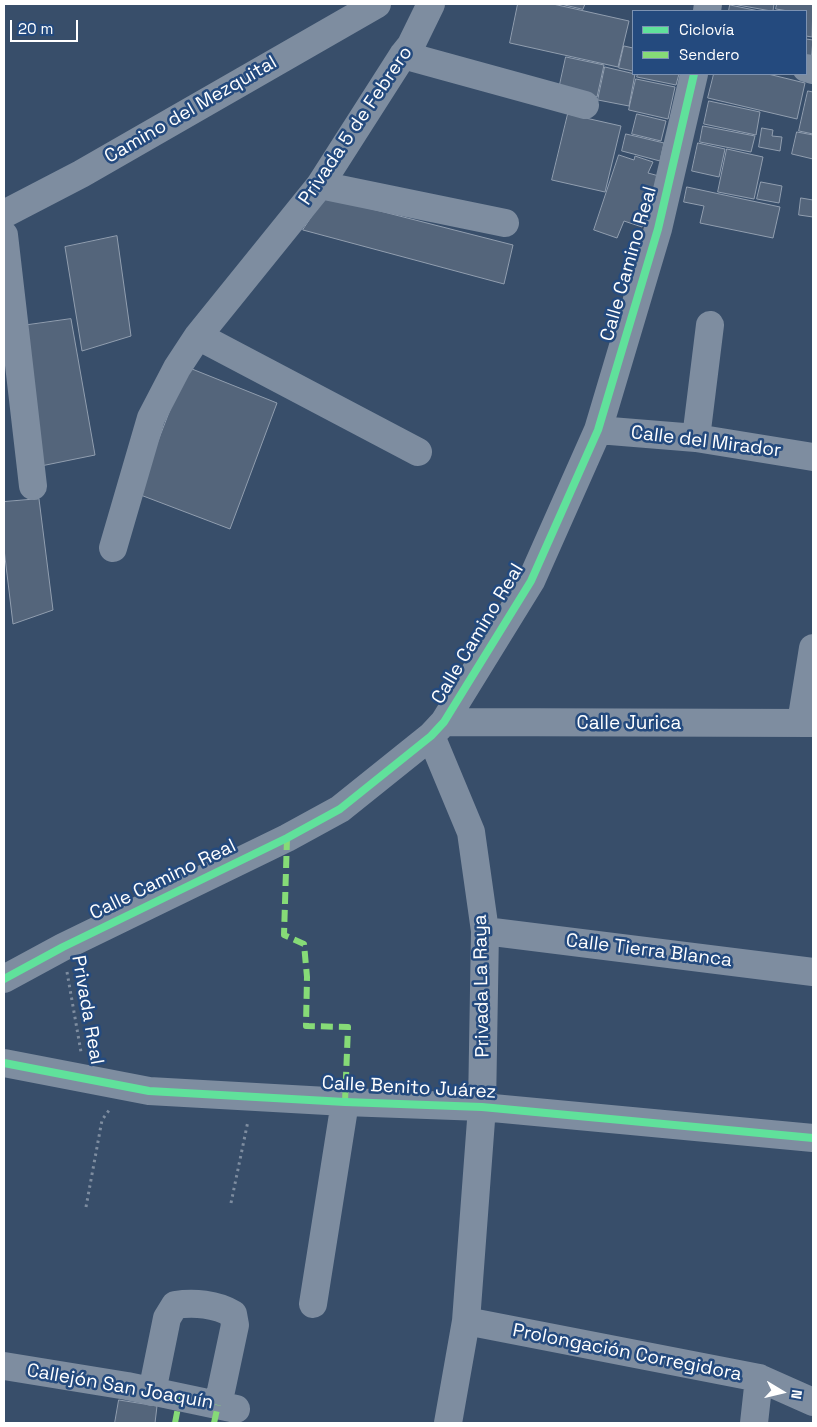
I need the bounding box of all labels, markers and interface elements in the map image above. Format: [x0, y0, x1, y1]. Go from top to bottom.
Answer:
scale bar [12, 10, 80, 42]
legend [632, 10, 807, 75]
text: 20 m [18, 19, 53, 38]
text: Ciclovía [679, 20, 734, 39]
street label: Privada 5 de Febrero [294, 42, 418, 210]
text: Sendero [679, 45, 739, 64]
street label: Camino del Mezquital [101, 51, 281, 169]
street label: Calle Camino Real [596, 184, 662, 344]
street label: Calle del Mirador [630, 421, 782, 463]
street label: Calle Camino Real [427, 560, 529, 708]
street label: Calle Jurica [576, 713, 682, 735]
street label: Calle Camino Real [86, 835, 240, 925]
street label: Privada La Raya [469, 914, 495, 1058]
street label: Calle Tierra Blanca [565, 929, 733, 973]
street label: Privada Real [66, 954, 108, 1066]
street label: Calle Benito Juárez [321, 1072, 497, 1104]
street label: Prolongación Corregidora [510, 1320, 744, 1386]
street label: Callejón San Joaquín [25, 1359, 215, 1415]
north arrow [757, 1367, 807, 1417]
text: N [787, 1388, 806, 1400]

